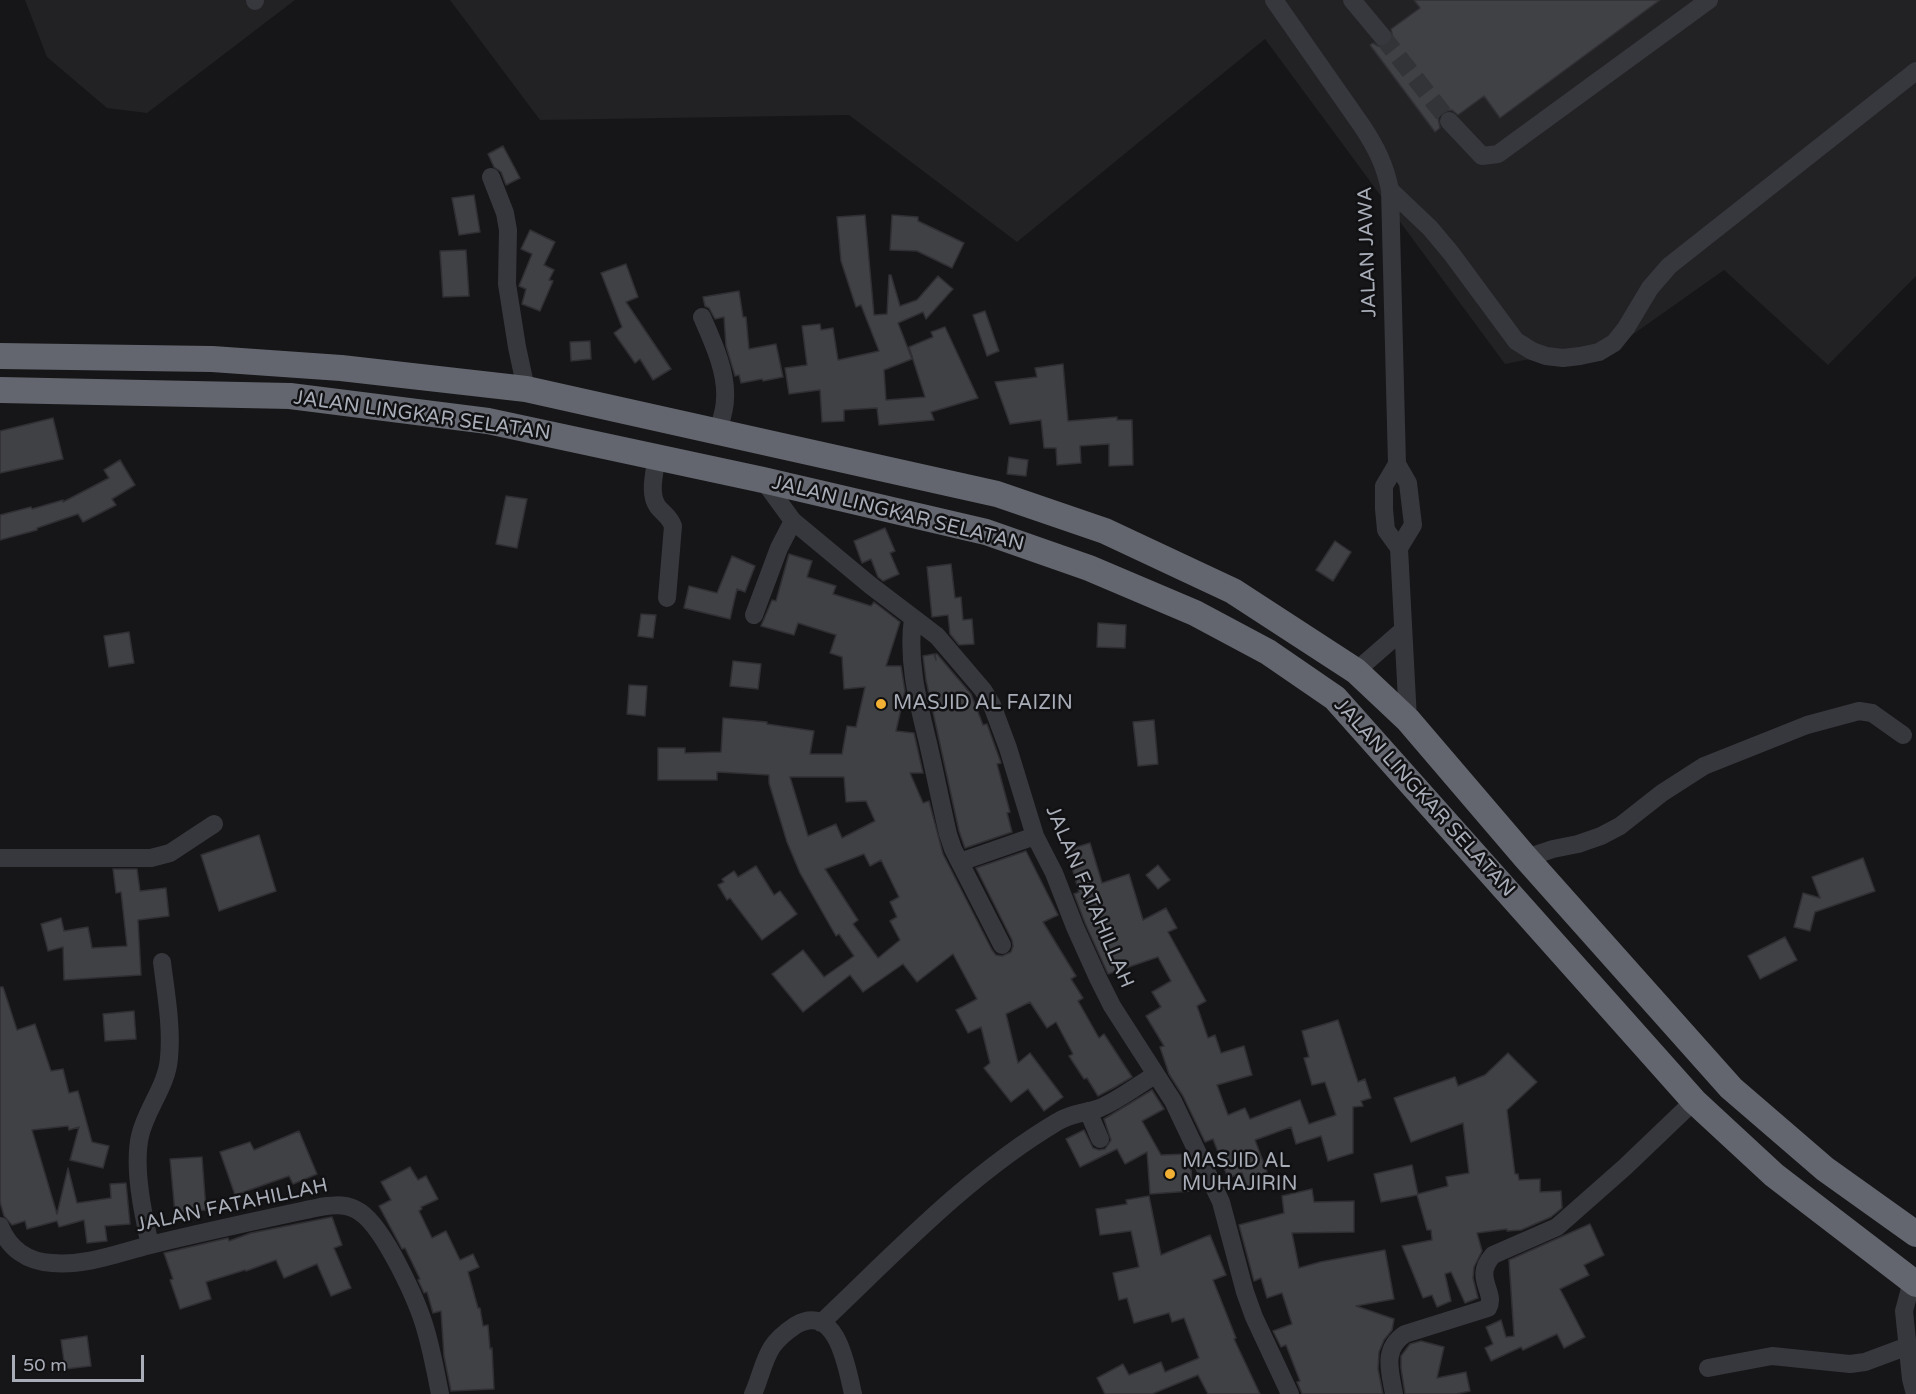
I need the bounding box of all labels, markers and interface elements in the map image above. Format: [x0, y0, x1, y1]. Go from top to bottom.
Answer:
street label: JALAN JAWA [1354, 186, 1382, 318]
street label: JALAN LINGKAR SELATAN [292, 386, 552, 446]
street label: JALAN LINGKAR SELATAN [769, 471, 1027, 557]
place label: MASJID AL FAIZIN [893, 692, 1073, 716]
street label: JALAN LINGKAR SELATAN [1328, 694, 1520, 902]
marker: MASJID AL FAIZIN [874, 697, 888, 711]
street label: JALAN FATAHILLAH [1040, 802, 1138, 992]
place label: MASJID AL MUHAJIRIN [1182, 1150, 1298, 1197]
marker: MASJID AL MUHAJIRIN [1163, 1167, 1177, 1181]
street label: JALAN FATAHILLAH [134, 1174, 330, 1238]
scale bar [15, 1343, 147, 1381]
text: 50 m [23, 1354, 67, 1376]

